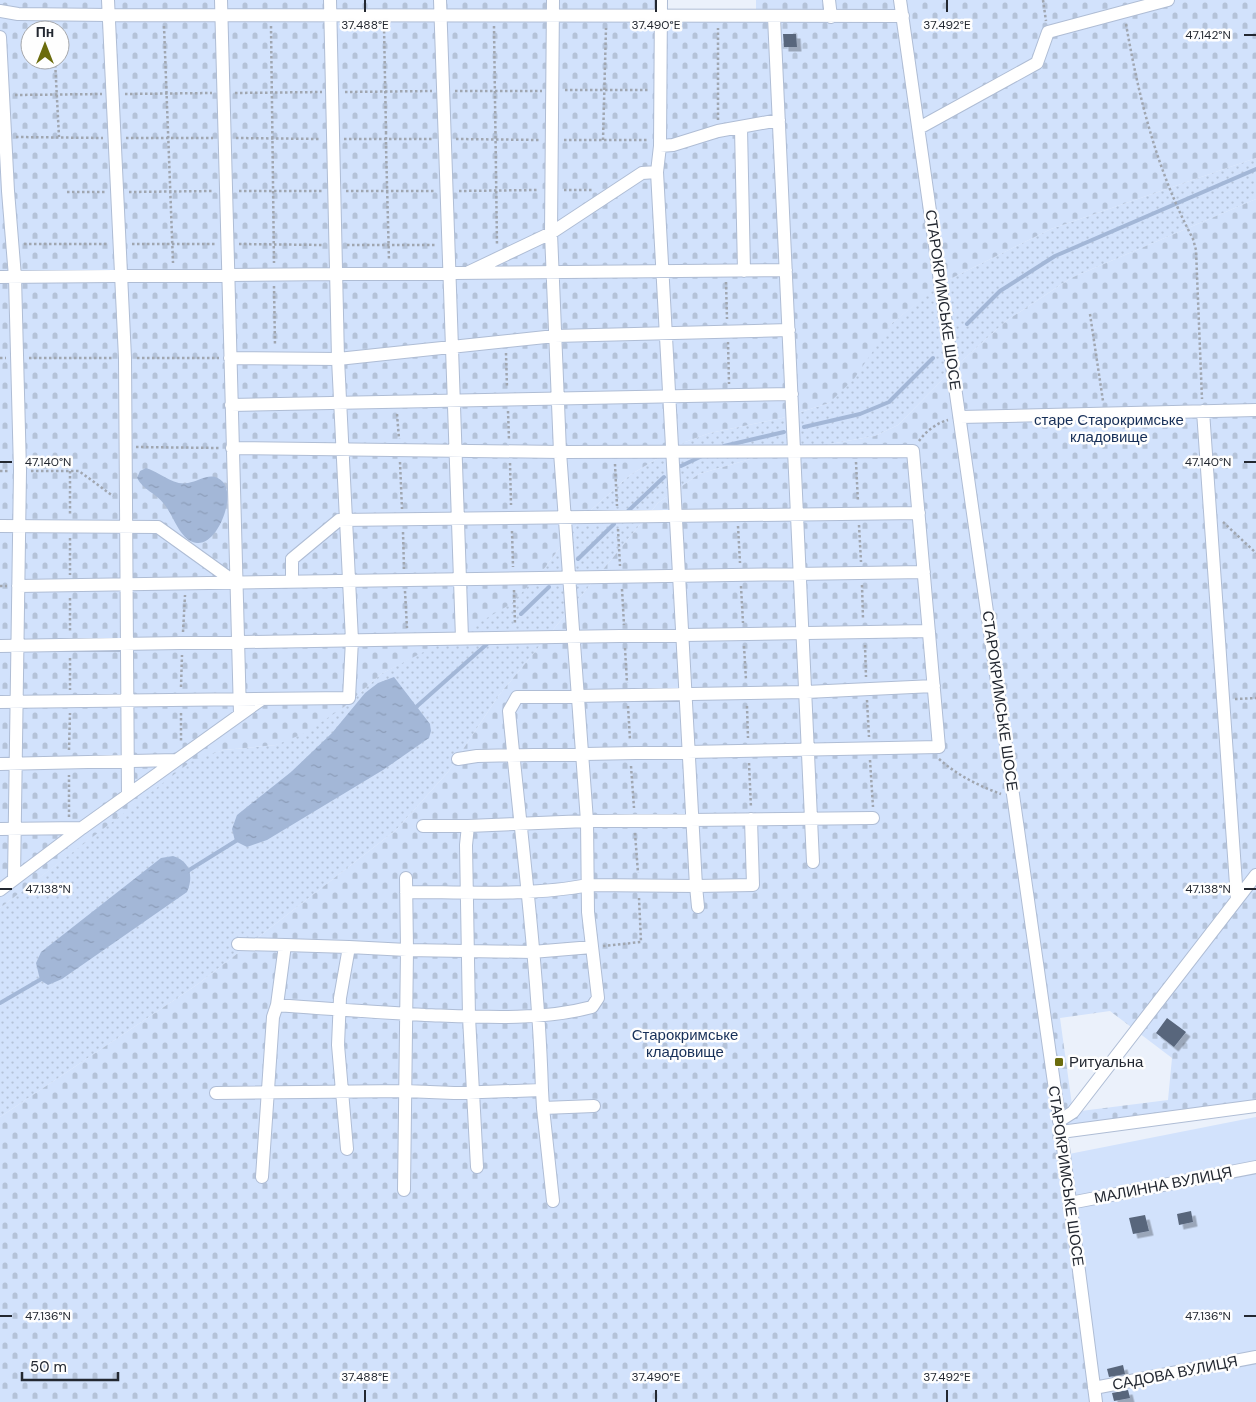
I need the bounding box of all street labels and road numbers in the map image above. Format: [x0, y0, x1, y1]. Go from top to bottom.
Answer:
street label: СТАРОКРИМСЬКЕ ШОСЕ [920, 208, 966, 392]
street label: СТАРОКРИМСЬКЕ ШОСЕ [977, 609, 1023, 793]
street label: СТАРОКРИМСЬКЕ ШОСЕ [1043, 1084, 1089, 1268]
street label: МАЛИННА ВУЛИЦЯ [1092, 1162, 1234, 1208]
street label: САДОВА ВУЛИЦЯ [1111, 1351, 1239, 1395]

